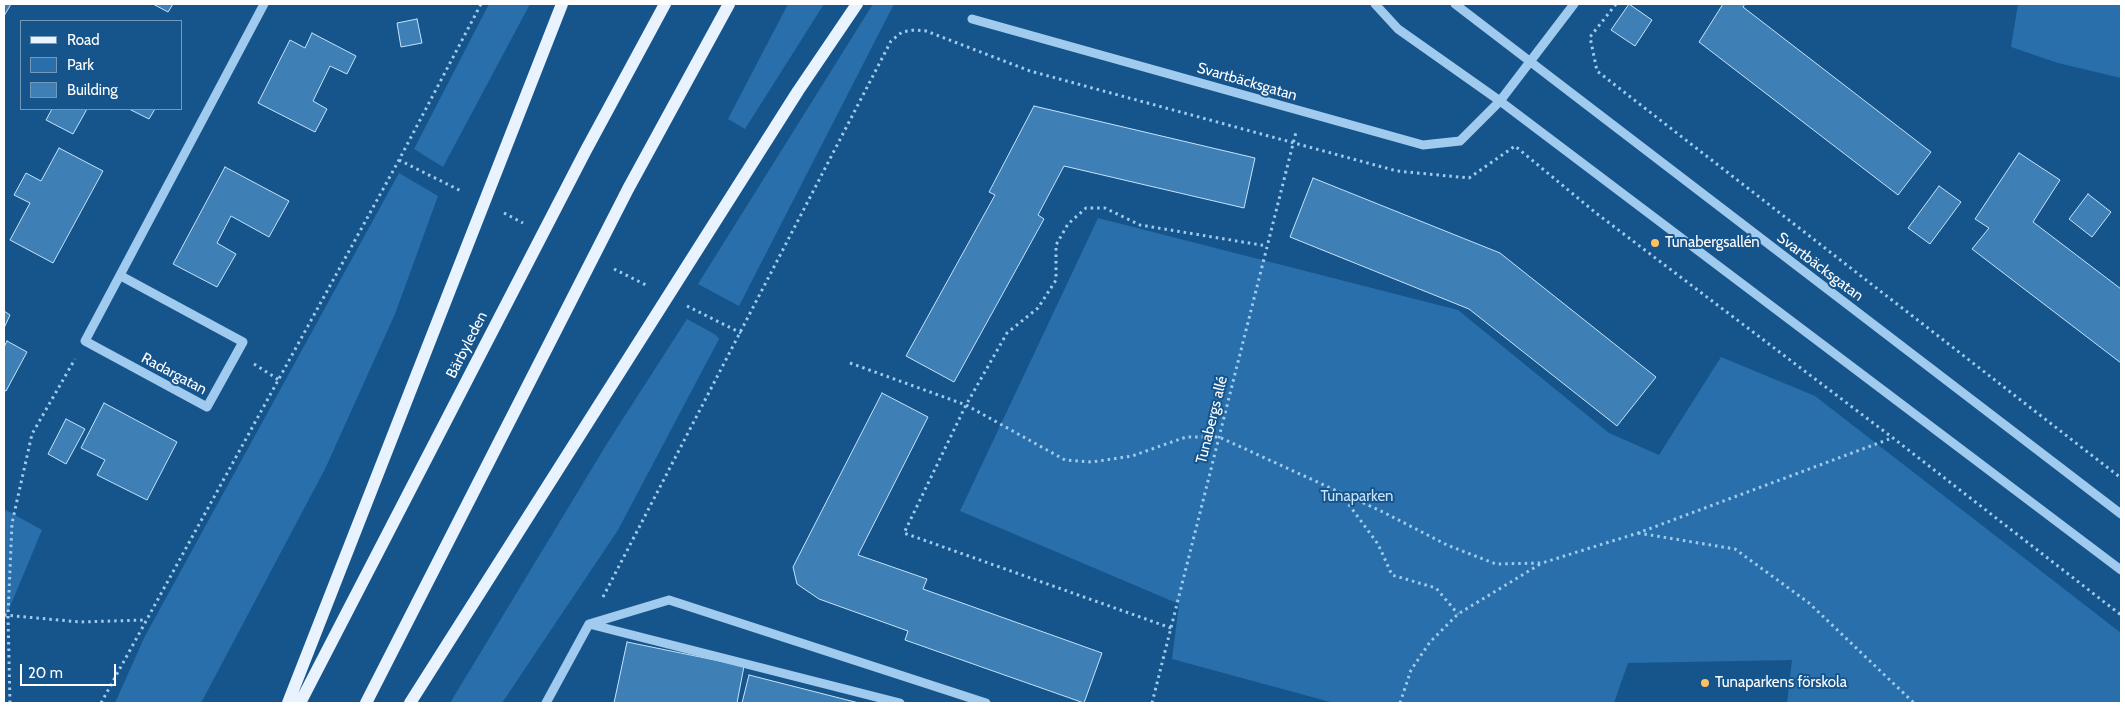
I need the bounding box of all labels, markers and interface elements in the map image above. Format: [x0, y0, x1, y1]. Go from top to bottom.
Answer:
legend [20, 20, 182, 110]
text: Road [67, 31, 100, 49]
text: Park [67, 56, 94, 74]
street label: Svartbäcksgatan [1195, 59, 1299, 105]
text: Building [67, 81, 118, 99]
street label: Svartbäcksgatan [1773, 229, 1867, 305]
place label: Tunabergsallén [1665, 234, 1760, 252]
marker: Tunabergsallén [1649, 237, 1661, 249]
street label: Bärbyleden [443, 309, 491, 381]
street label: Radargatan [138, 349, 210, 399]
street label: Tunabergs allé [1192, 374, 1232, 466]
park label: Tunaparken [1321, 488, 1393, 506]
scale bar [22, 654, 119, 686]
text: 20 m [28, 664, 63, 682]
place label: Tunaparkens förskola [1715, 674, 1847, 692]
marker: Tunaparkens förskola [1699, 677, 1711, 689]

